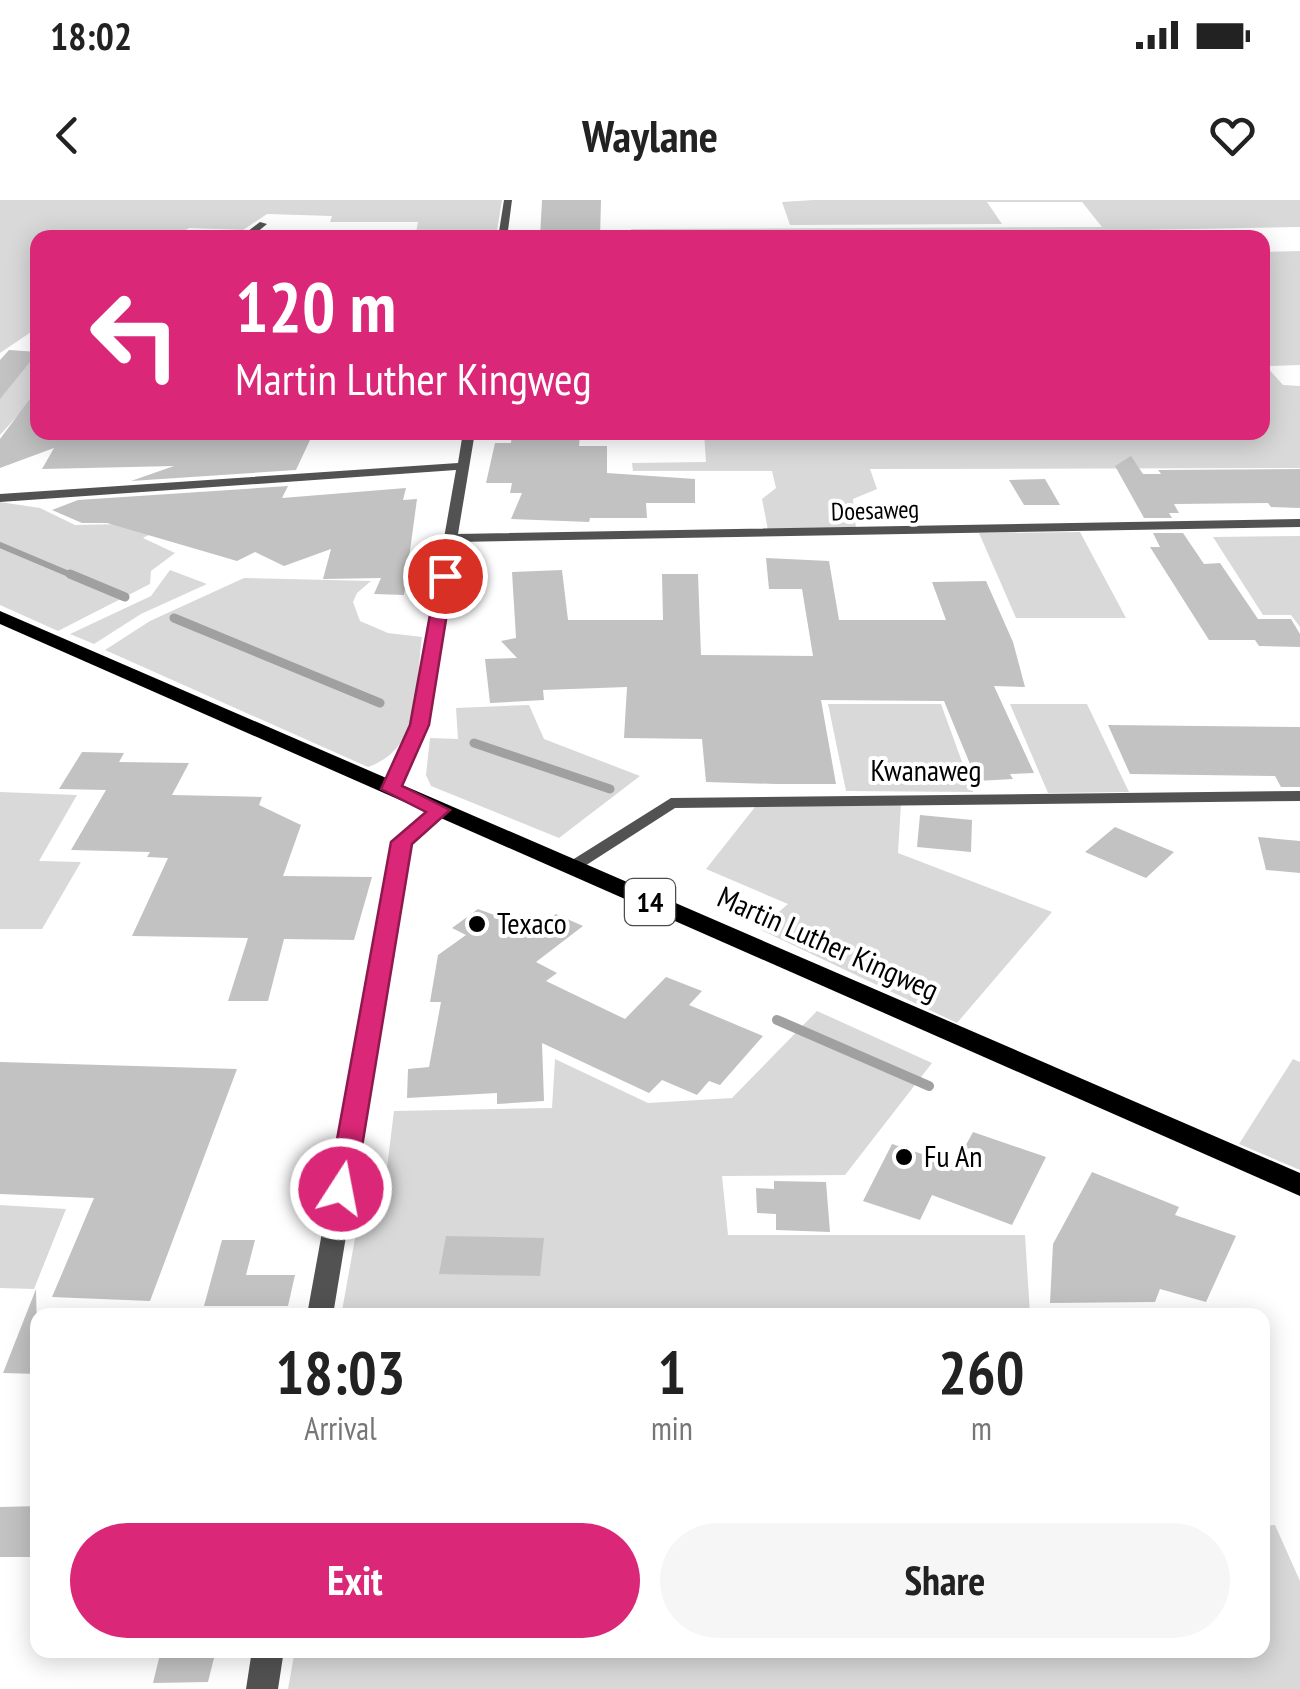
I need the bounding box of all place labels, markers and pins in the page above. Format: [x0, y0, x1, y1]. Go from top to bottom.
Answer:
pin [403, 534, 488, 619]
place label: Texaco [497, 903, 567, 942]
marker: Texaco [466, 913, 488, 935]
place label: Fu An [924, 1136, 982, 1175]
marker: Fu An [893, 1146, 915, 1168]

